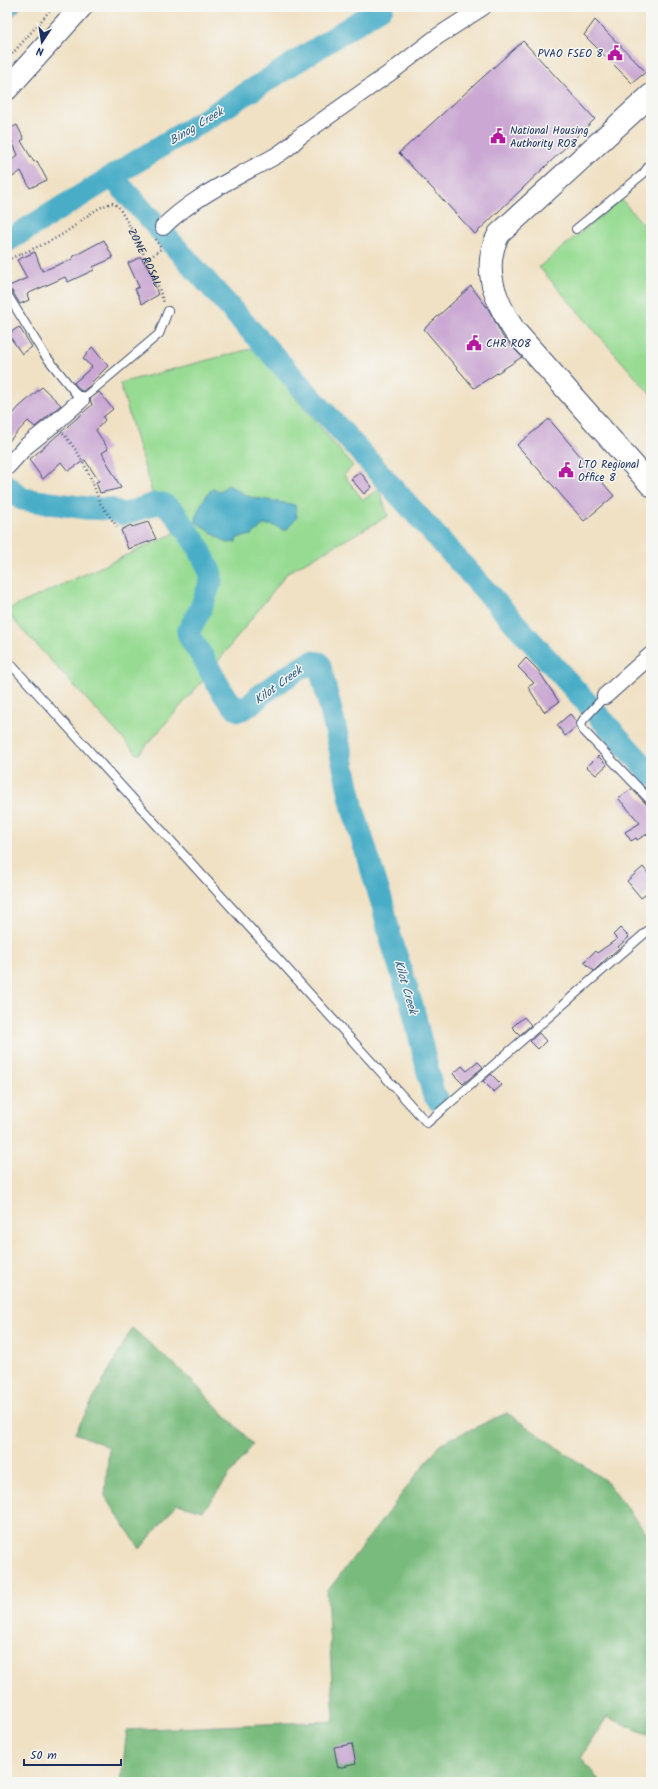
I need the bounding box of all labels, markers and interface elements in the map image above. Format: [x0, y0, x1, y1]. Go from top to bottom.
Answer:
north arrow [22, 22, 62, 62]
text: N [35, 41, 45, 60]
public building icon: PVAO FSEO 8 [606, 44, 624, 62]
place label: PVAO FSEO 8 [538, 45, 603, 63]
water label: Binog Creek [165, 102, 229, 150]
place label: National Housing Authority RO8 [510, 122, 589, 153]
public building icon: National Housing Authority RO8 [489, 127, 507, 145]
street label: ZONE ROSAL [122, 225, 166, 290]
public building icon: CHR RO8 [465, 334, 483, 352]
place label: CHR RO8 [486, 335, 531, 353]
place label: LTO Regional Office 8 [578, 456, 639, 487]
public building icon: LTO Regional Office 8 [557, 461, 575, 479]
water label: Kilot Creek [250, 660, 308, 709]
water label: Kilot Creek [389, 958, 423, 1019]
scale bar [24, 1741, 121, 1767]
text: 50 m [30, 1746, 57, 1765]

